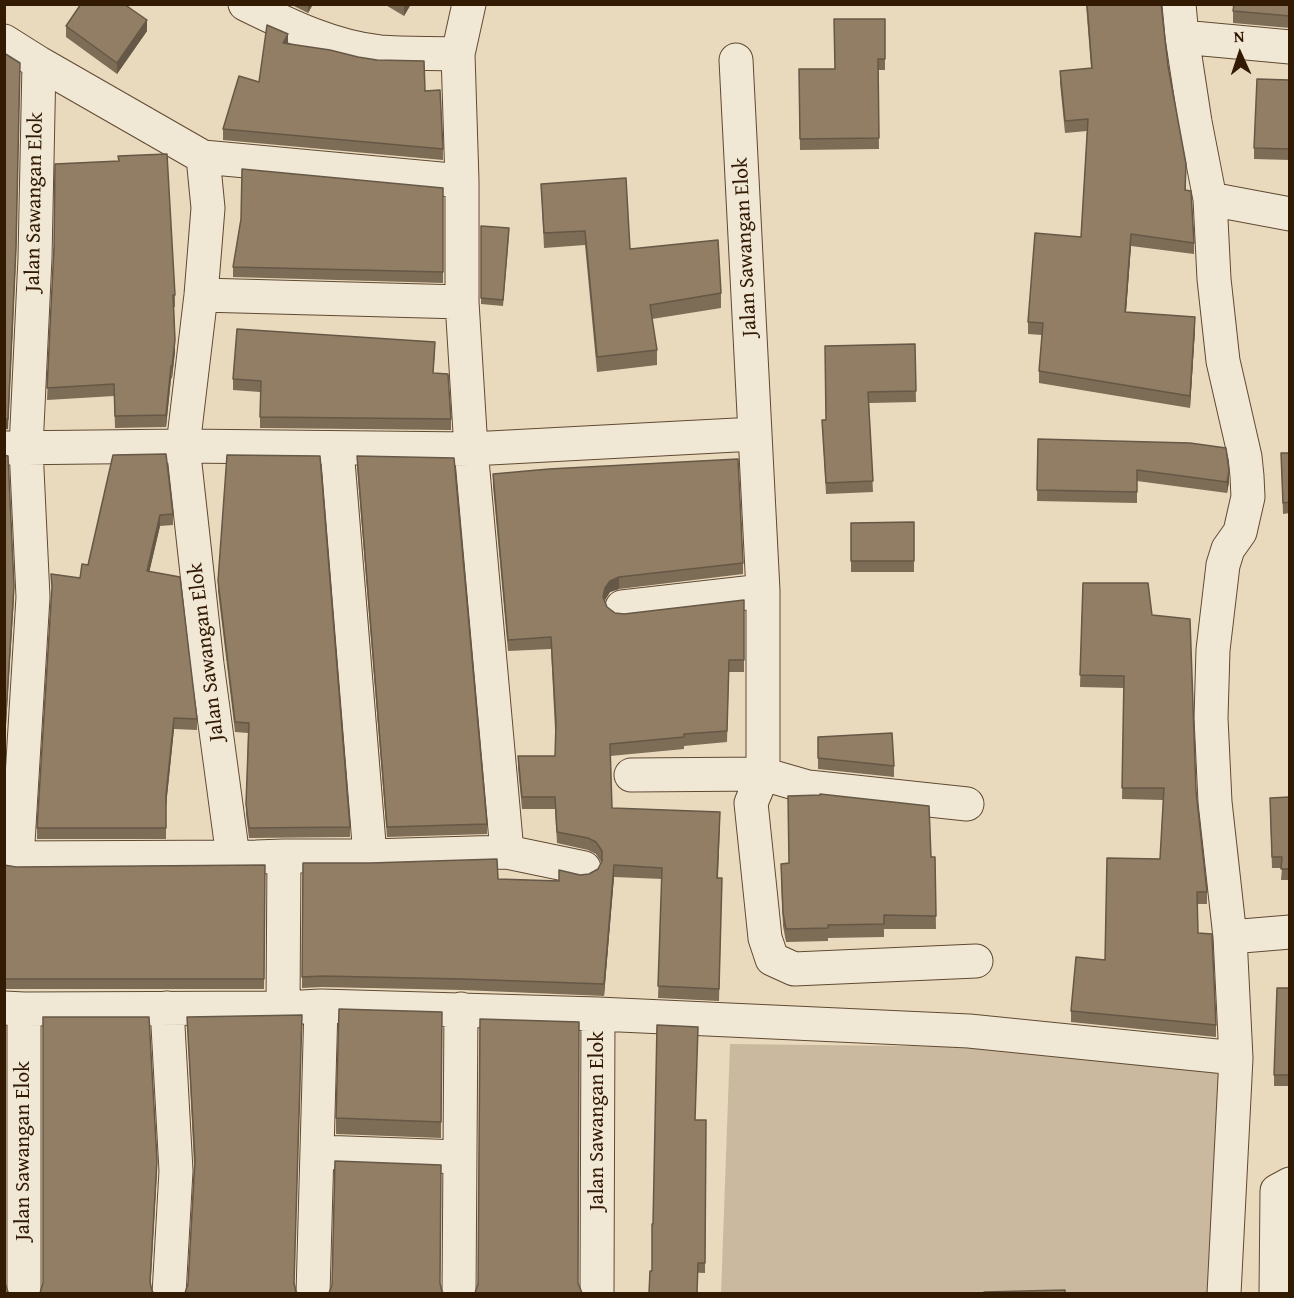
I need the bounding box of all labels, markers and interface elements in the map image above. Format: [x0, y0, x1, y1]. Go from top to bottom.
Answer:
north arrow [1210, 24, 1270, 84]
text: N [1233, 24, 1245, 48]
street label: Jalan Sawangan Elok [21, 112, 49, 292]
street label: Jalan Sawangan Elok [729, 157, 763, 337]
street label: Jalan Sawangan Elok [184, 561, 230, 743]
street label: Jalan Sawangan Elok [585, 1031, 611, 1211]
street label: Jalan Sawangan Elok [11, 1061, 37, 1241]

